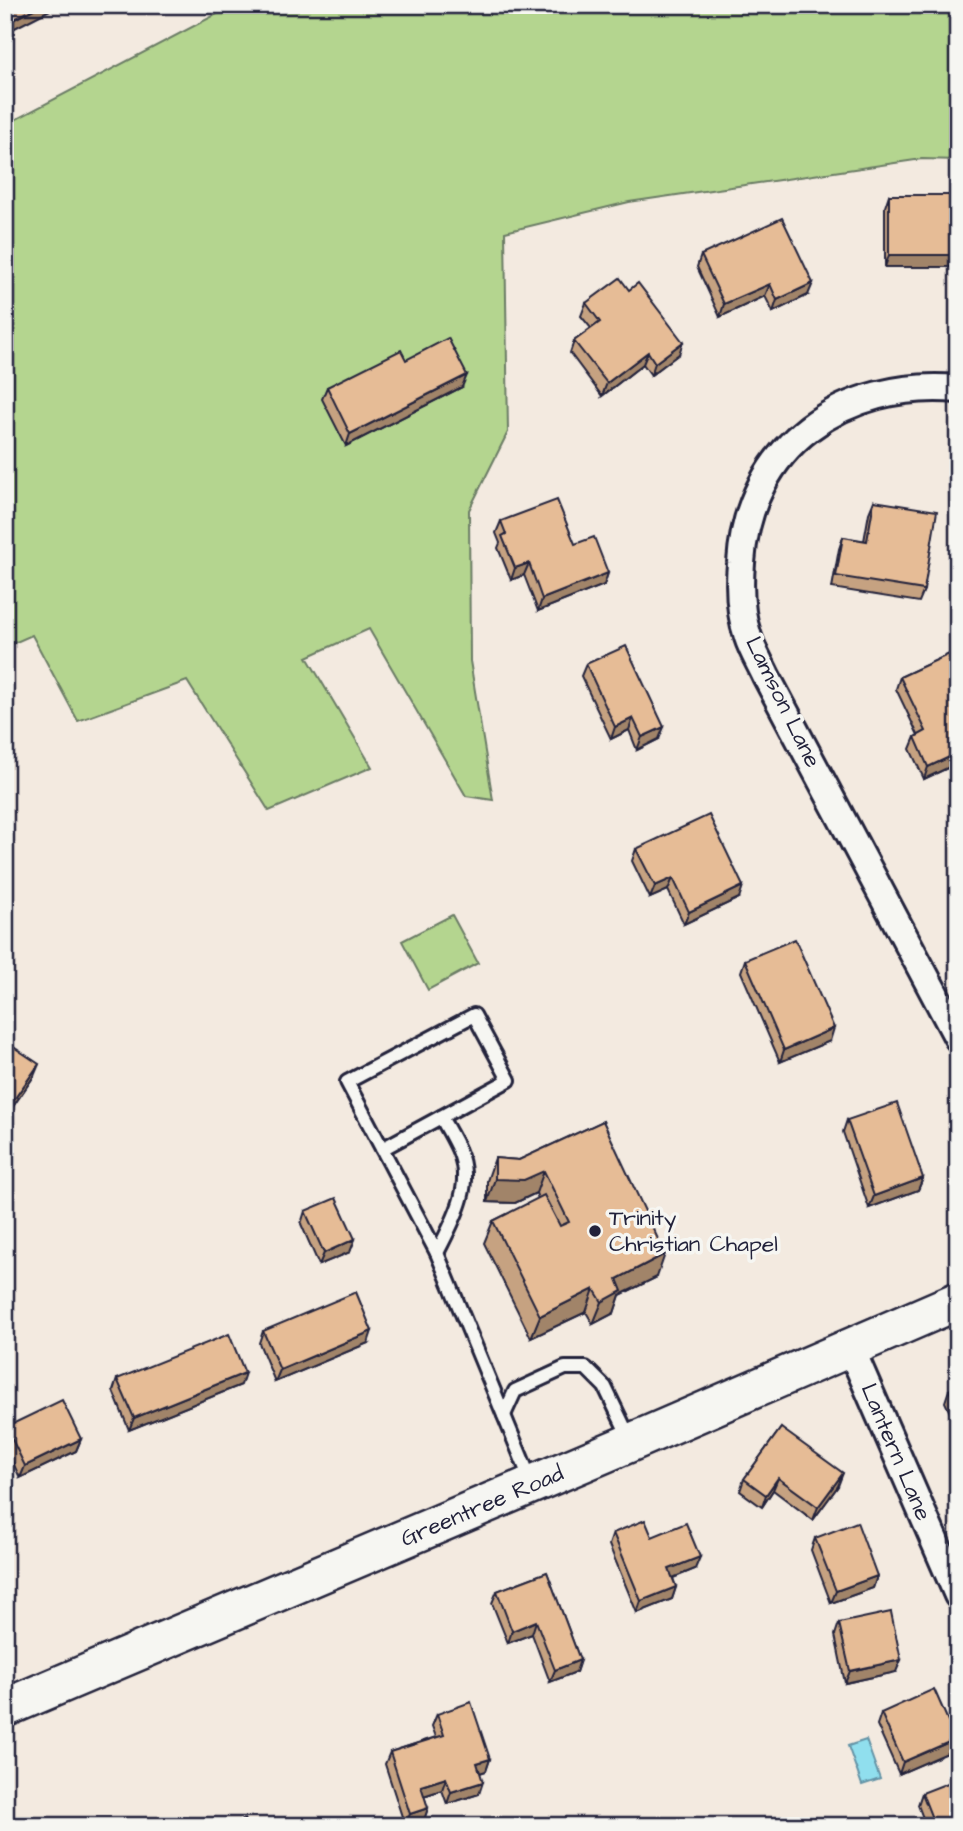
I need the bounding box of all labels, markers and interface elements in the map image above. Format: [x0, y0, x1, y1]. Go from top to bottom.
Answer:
street label: Lamson Lane [737, 631, 829, 773]
place label: Trinity Christian Chapel [609, 1202, 778, 1260]
marker: Trinity Christian Chapel [587, 1223, 603, 1239]
street label: Lantern Lane [853, 1379, 939, 1525]
street label: Greentree Road [396, 1457, 568, 1555]

